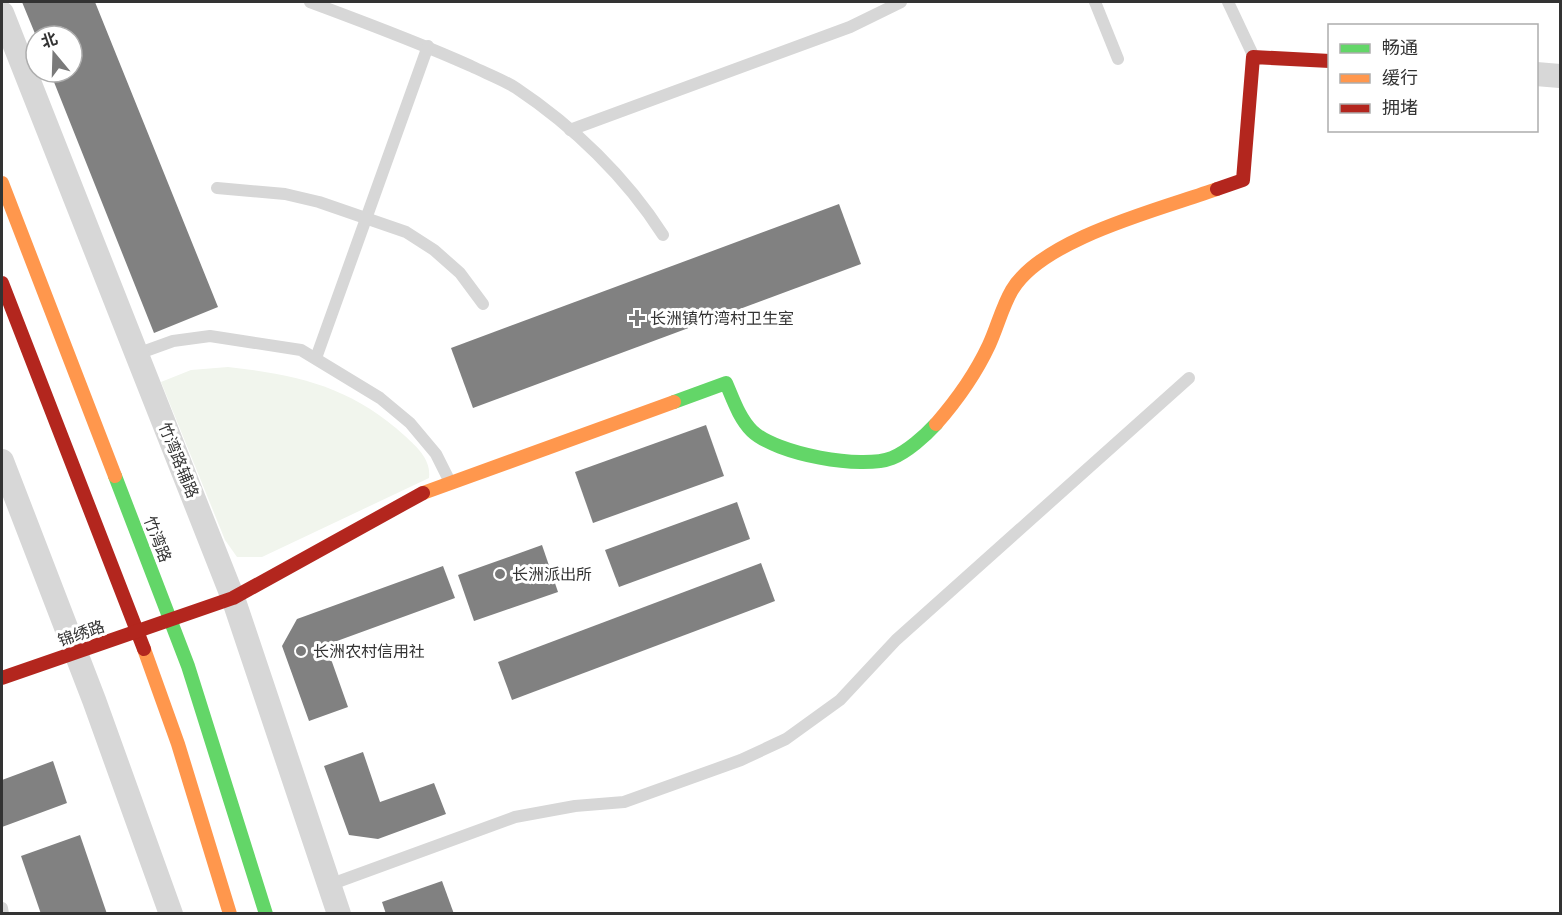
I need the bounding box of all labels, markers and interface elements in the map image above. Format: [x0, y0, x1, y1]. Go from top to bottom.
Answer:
north arrow [24, 24, 84, 84]
legend [1328, 24, 1538, 132]
text: 北 [38, 28, 60, 52]
text: 畅通 [1382, 36, 1418, 59]
text: 缓行 [1382, 66, 1418, 89]
text: 拥堵 [1382, 96, 1418, 119]
place label: 长洲镇竹湾村卫生室 [650, 308, 794, 328]
marker: 长洲镇竹湾村卫生室 [628, 309, 646, 327]
street label: 竹湾路辅路 [155, 419, 203, 501]
street label: 竹湾路 [140, 513, 176, 565]
place label: 长洲派出所 [512, 564, 592, 584]
marker: 长洲派出所 [493, 567, 507, 581]
street label: 锦绣路 [55, 616, 107, 650]
place label: 长洲农村信用社 [313, 641, 425, 661]
marker: 长洲农村信用社 [294, 644, 308, 658]

